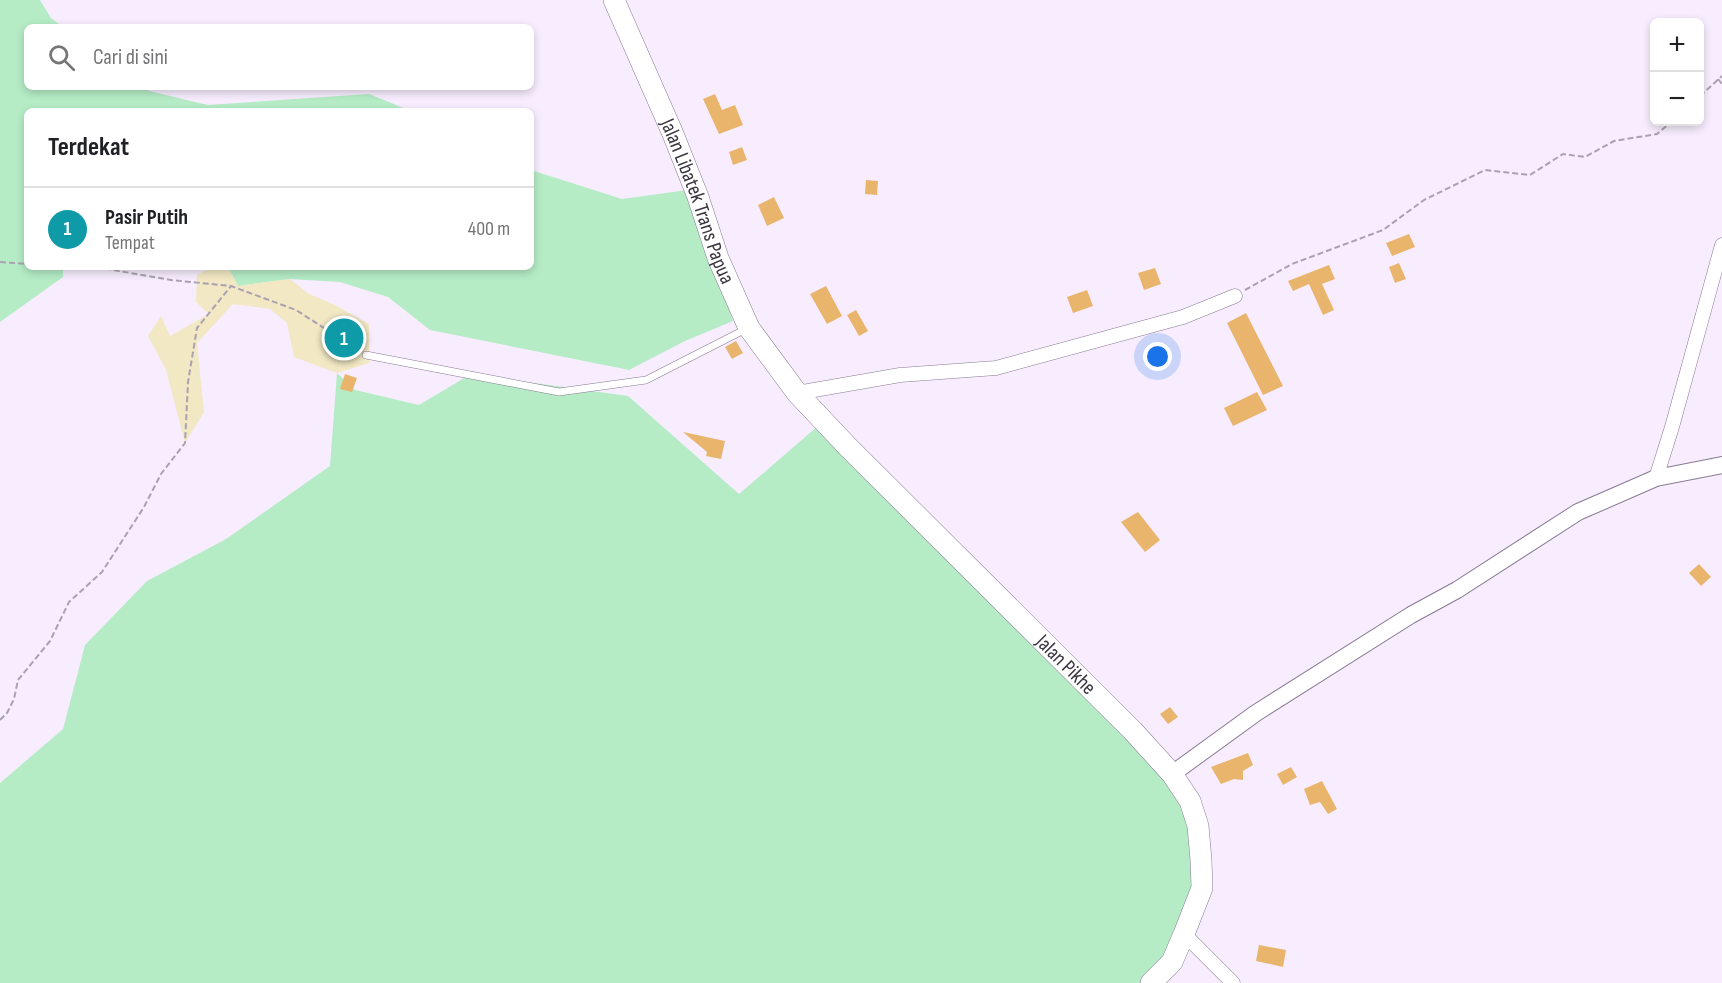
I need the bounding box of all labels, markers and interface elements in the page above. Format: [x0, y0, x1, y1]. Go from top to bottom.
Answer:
map controls [1650, 18, 1704, 126]
button: + [1650, 18, 1704, 72]
search box [24, 24, 534, 90]
icon: search [45, 41, 78, 74]
text: Cari di sini [93, 44, 168, 71]
button: − [1650, 72, 1704, 126]
street label: Jalan Libatek Trans Papua [655, 114, 740, 288]
text: Terdekat [48, 132, 129, 163]
text: Pasir Putih [105, 204, 188, 231]
text: 1 [64, 217, 71, 241]
text: 400 m [468, 217, 510, 241]
text: Tempat [105, 231, 155, 255]
pin: 1 [324, 316, 364, 360]
your location [1143, 342, 1172, 371]
street label: Jalan Pikhe [1030, 628, 1102, 700]

